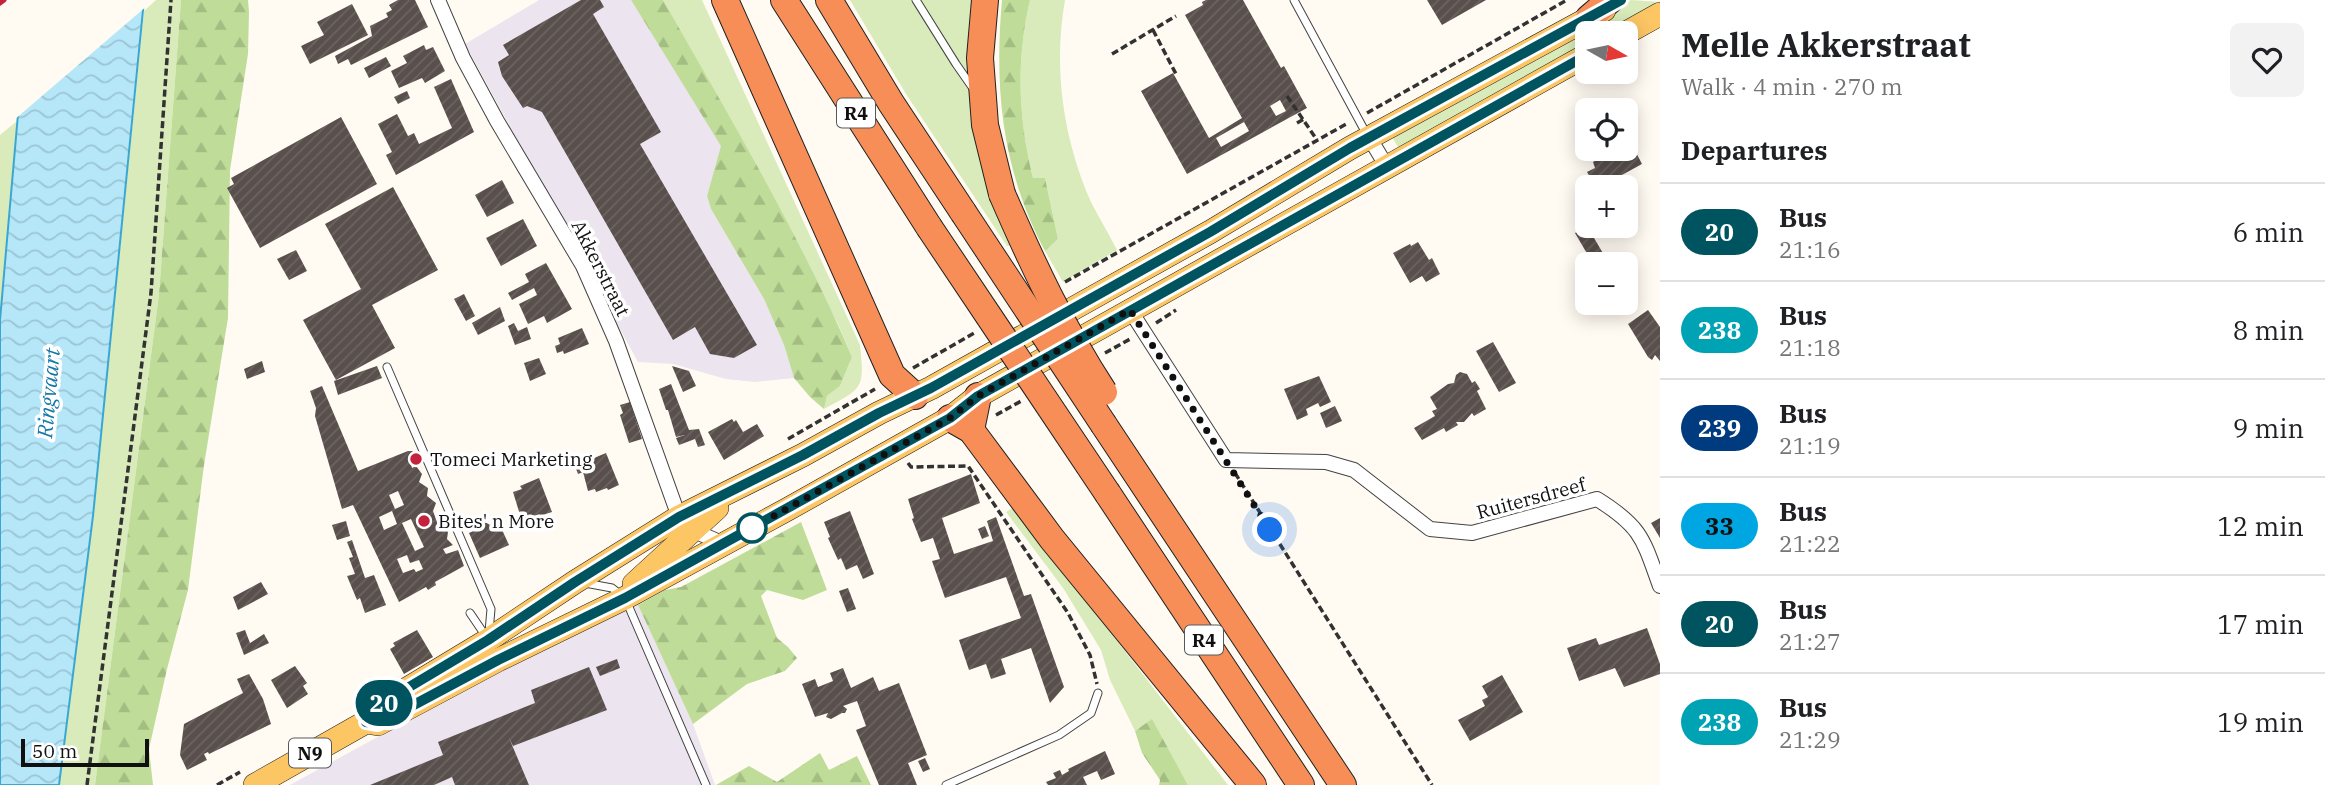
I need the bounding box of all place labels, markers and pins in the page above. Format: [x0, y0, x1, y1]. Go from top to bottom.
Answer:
place label: Tomeci Marketing [430, 447, 593, 471]
marker: Tomeci Marketing [408, 451, 424, 467]
place label: Bites' n More [438, 509, 554, 533]
marker: Bites' n More [416, 513, 432, 529]
unlabelled marker [737, 513, 767, 543]

